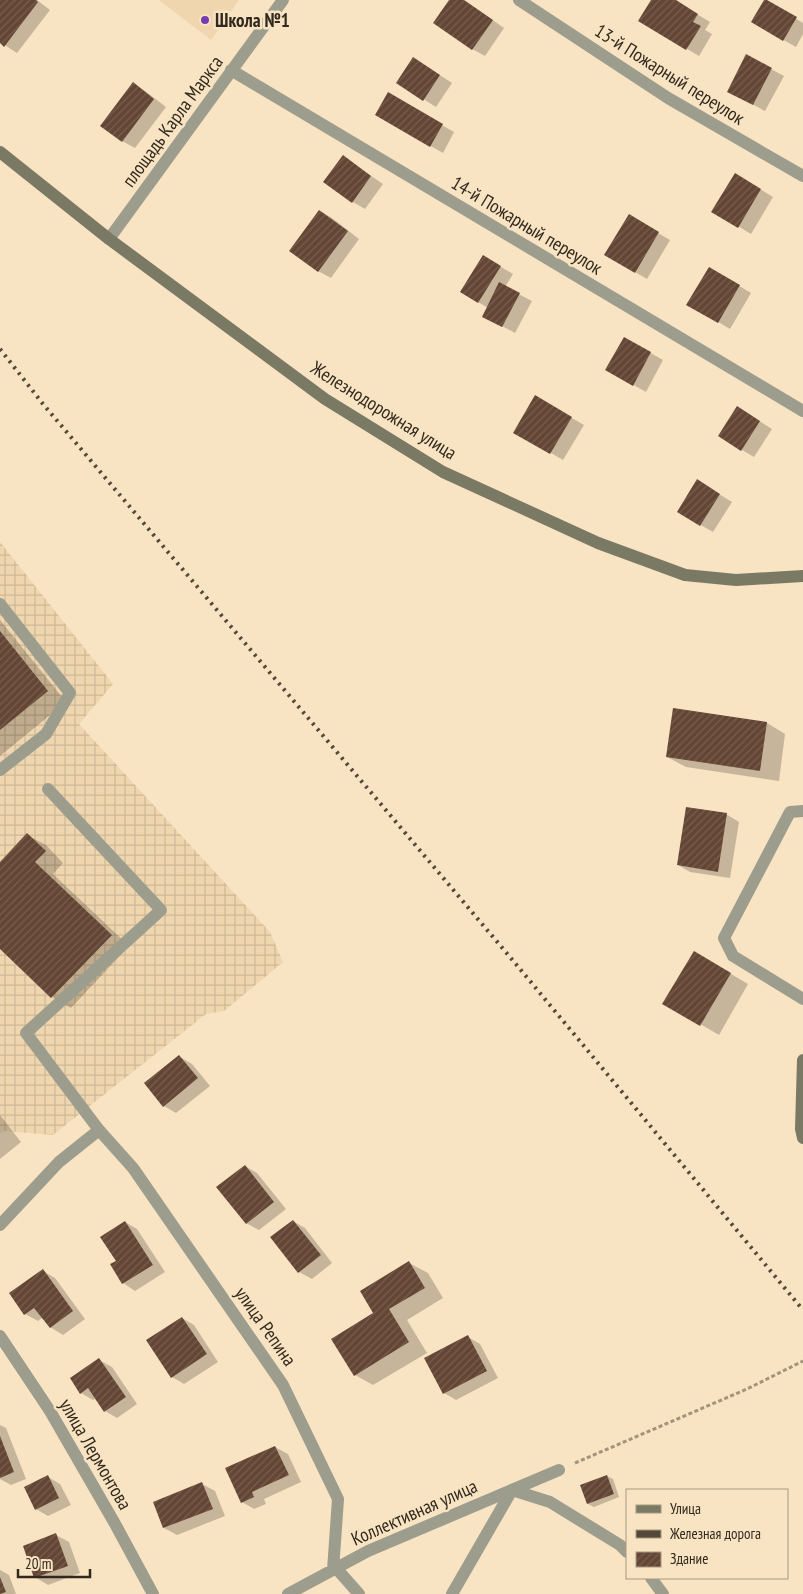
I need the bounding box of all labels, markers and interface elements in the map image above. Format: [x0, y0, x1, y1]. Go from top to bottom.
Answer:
place label: Школа №1 [215, 8, 290, 32]
marker: Школа №1 [199, 14, 211, 26]
street label: 13-й Пожарный переулок [591, 18, 750, 130]
street label: площадь Карла Маркса [116, 51, 228, 191]
street label: 14-й Пожарный переулок [447, 170, 607, 280]
street label: Железнодорожная улица [306, 355, 461, 465]
street label: улица Репина [230, 1282, 302, 1370]
street label: улица Лермонтова [55, 1394, 137, 1514]
street label: Коллективная улица [347, 1473, 481, 1551]
legend [626, 1489, 788, 1579]
text: Улица [670, 1499, 701, 1518]
text: Железная дорога [669, 1524, 761, 1543]
scale bar [18, 1546, 90, 1578]
text: Здание [670, 1549, 708, 1568]
text: 20 m [25, 1554, 51, 1573]

